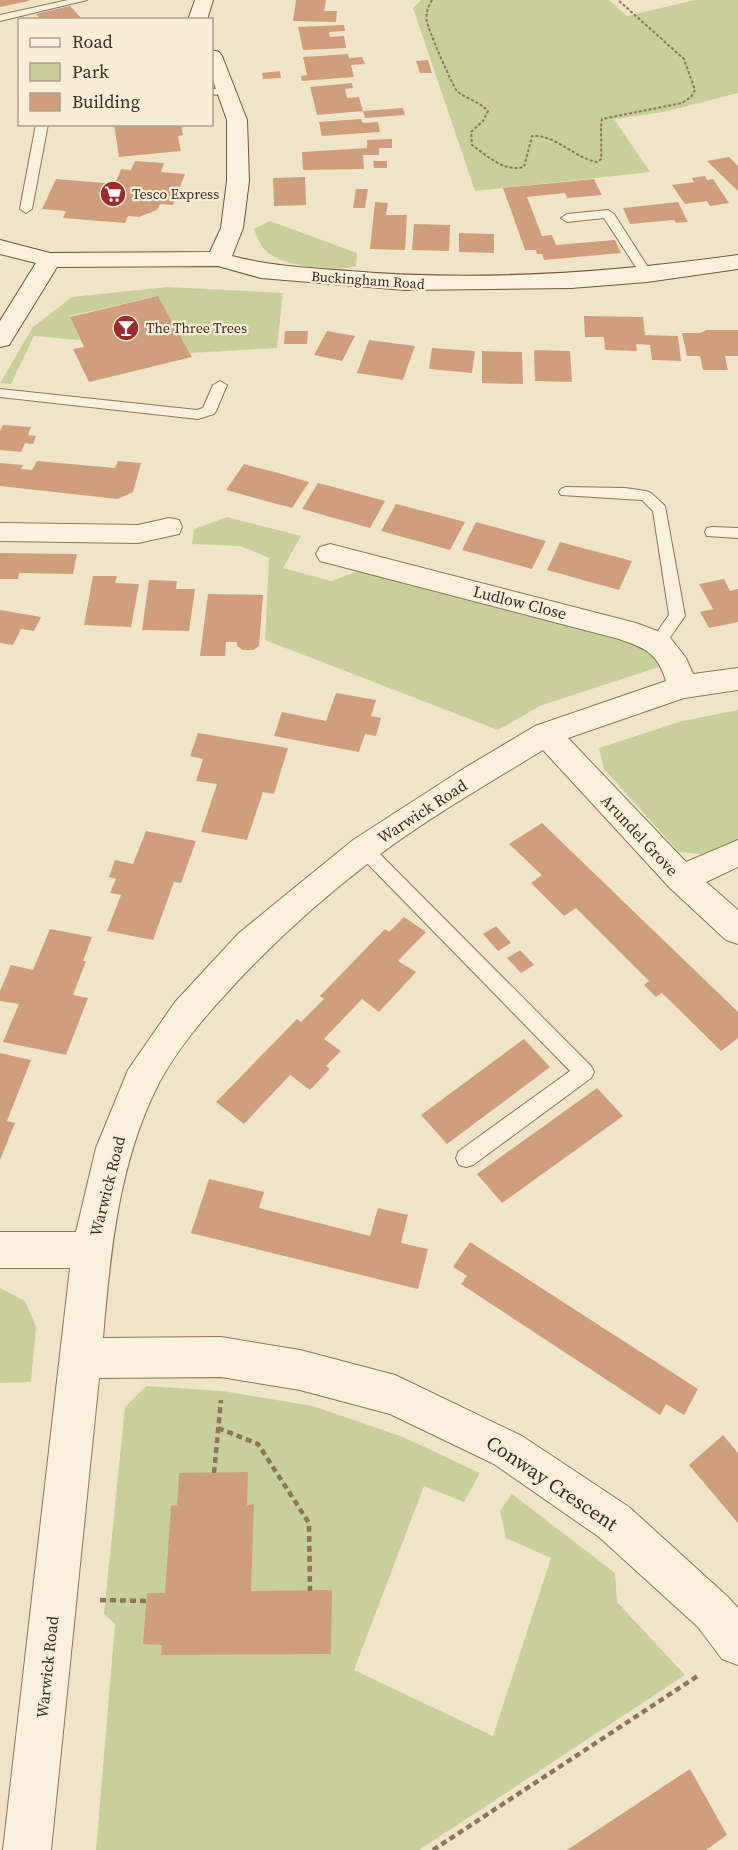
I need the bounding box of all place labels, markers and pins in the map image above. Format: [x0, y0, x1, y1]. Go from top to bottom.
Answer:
supermarket icon: Tesco Express [98, 179, 128, 209]
place label: Tesco Express [132, 184, 219, 204]
bar icon: The Three Trees [111, 313, 141, 343]
place label: The Three Trees [146, 318, 247, 338]

